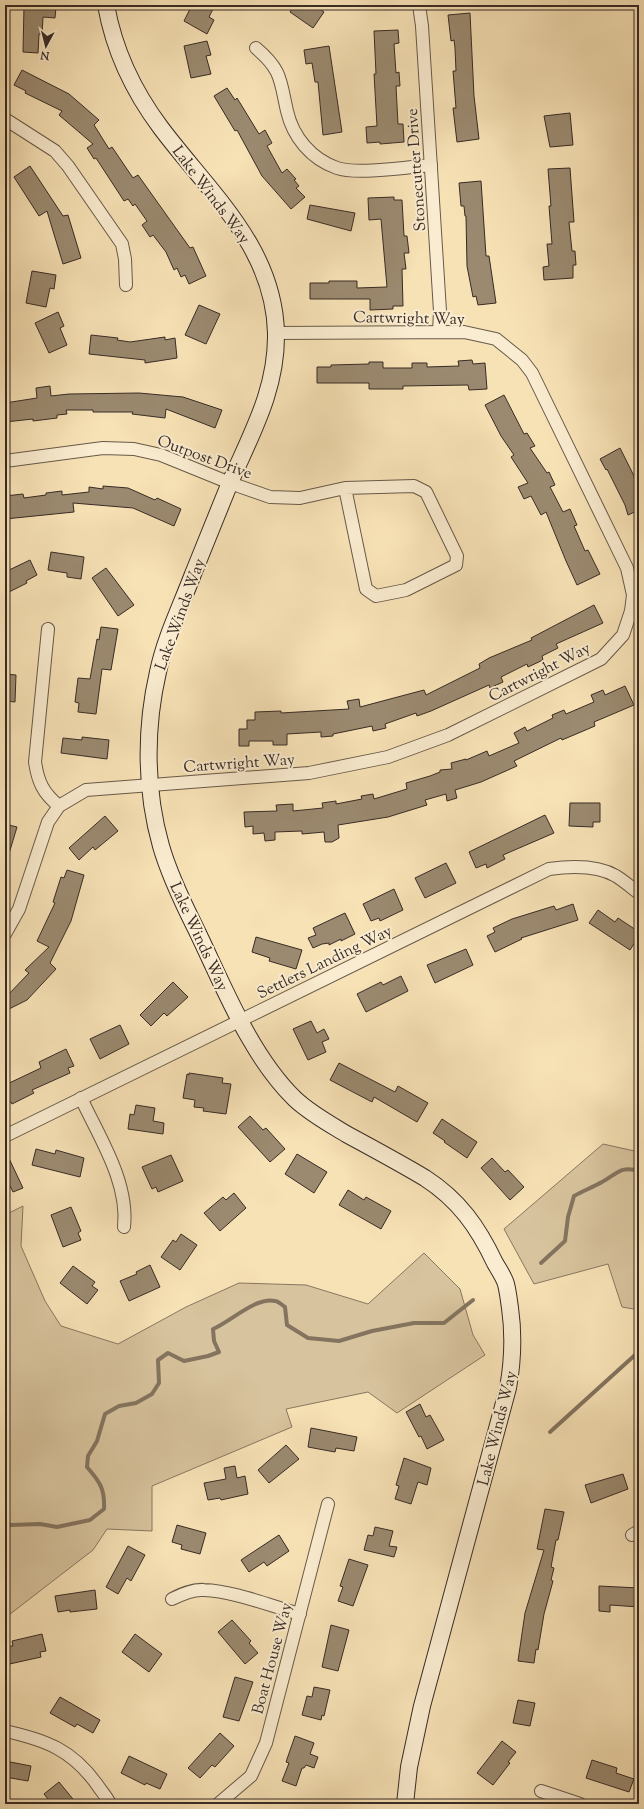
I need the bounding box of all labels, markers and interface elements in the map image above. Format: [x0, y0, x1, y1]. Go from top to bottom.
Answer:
north arrow [26, 26, 66, 66]
text: N [39, 46, 51, 64]
street label: Stonecutter Drive [402, 108, 433, 232]
street label: Lake Winds Way [165, 142, 255, 249]
street label: Cartwright Way [353, 307, 465, 332]
street label: Outpost Drive [153, 431, 255, 486]
street label: Lake Winds Way [150, 556, 212, 674]
street label: Cartwright Way [485, 638, 595, 709]
street label: Cartwright Way [183, 749, 296, 780]
street label: Lake Winds Way [162, 879, 233, 995]
street label: Settlers Landing Way [254, 921, 397, 1006]
street label: Lake Winds Way [473, 1369, 524, 1488]
street label: Boat House Way [247, 1600, 299, 1717]

